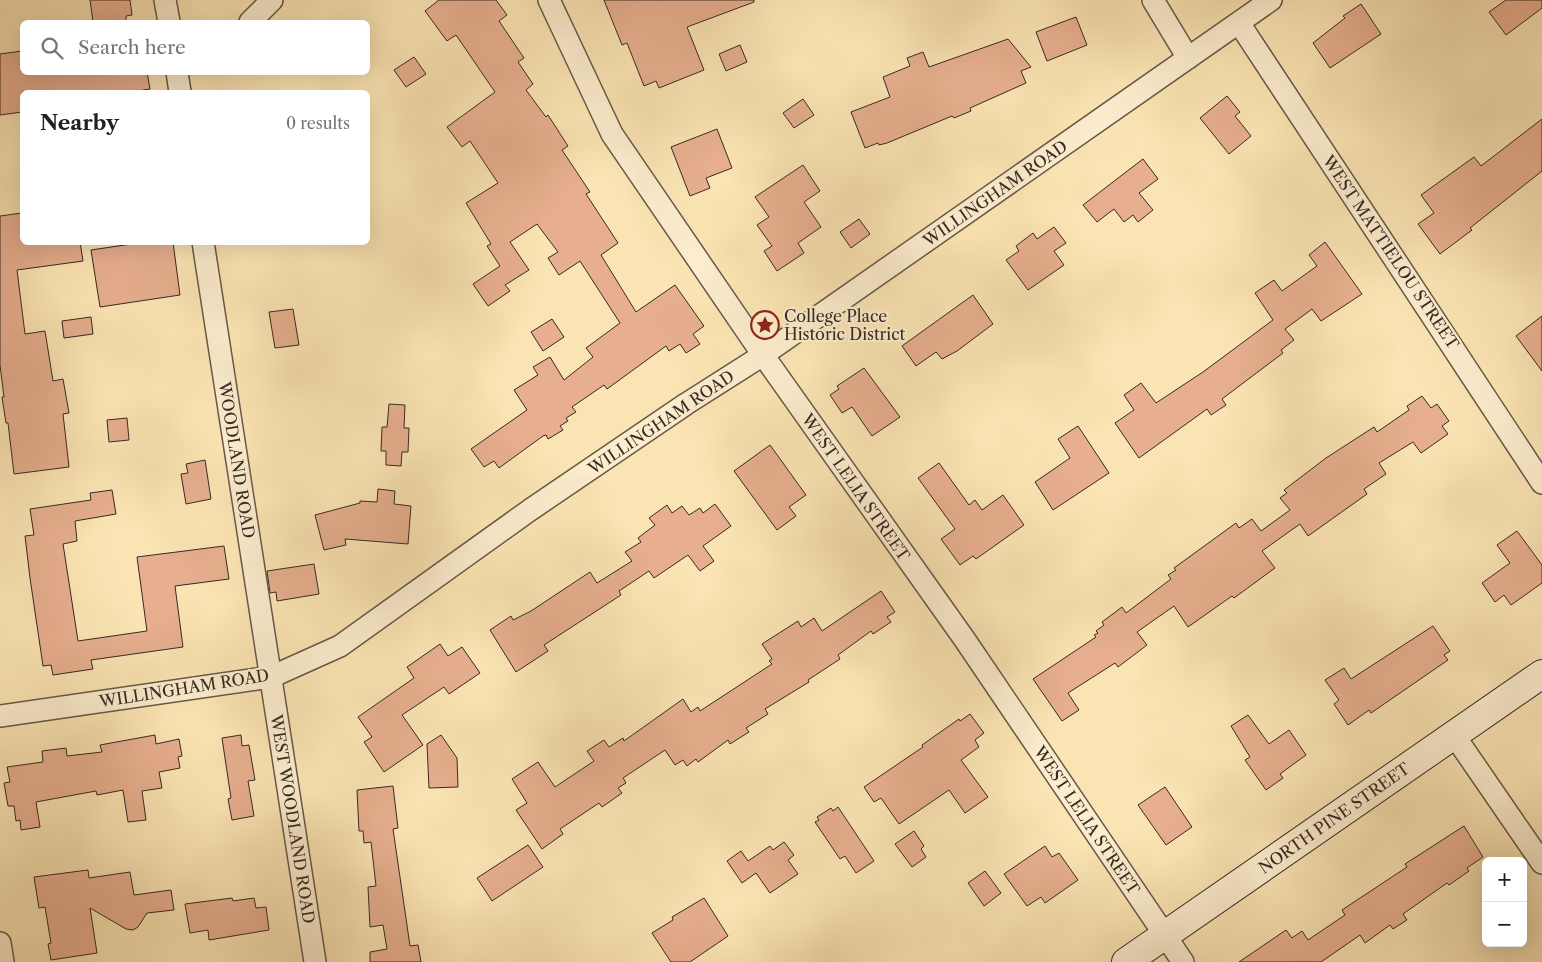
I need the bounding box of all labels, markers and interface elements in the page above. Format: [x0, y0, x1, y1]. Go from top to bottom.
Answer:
search box [20, 20, 370, 75]
icon: search [38, 34, 66, 62]
text: Search here [78, 36, 186, 59]
text: Nearby [40, 110, 119, 135]
text: 0 results [286, 113, 350, 133]
street label: WILLINGHAM ROAD [918, 136, 1071, 251]
street label: WEST MATTIELOU STREET [1318, 150, 1463, 353]
place label: College Place Historic District [784, 306, 906, 344]
place icon: College Place Historic District [750, 310, 780, 340]
street label: WILLINGHAM ROAD [583, 366, 738, 479]
street label: WOODLAND ROAD [215, 379, 259, 540]
street label: WEST LELIA STREET [797, 409, 914, 564]
street label: WILLINGHAM ROAD [97, 665, 270, 711]
street label: WEST WOODLAND ROAD [266, 712, 319, 925]
street label: WEST LELIA STREET [1029, 741, 1144, 898]
street label: NORTH PINE STREET [1255, 758, 1413, 878]
map controls [1482, 857, 1527, 947]
button: + [1482, 857, 1527, 902]
button: − [1482, 902, 1527, 947]

